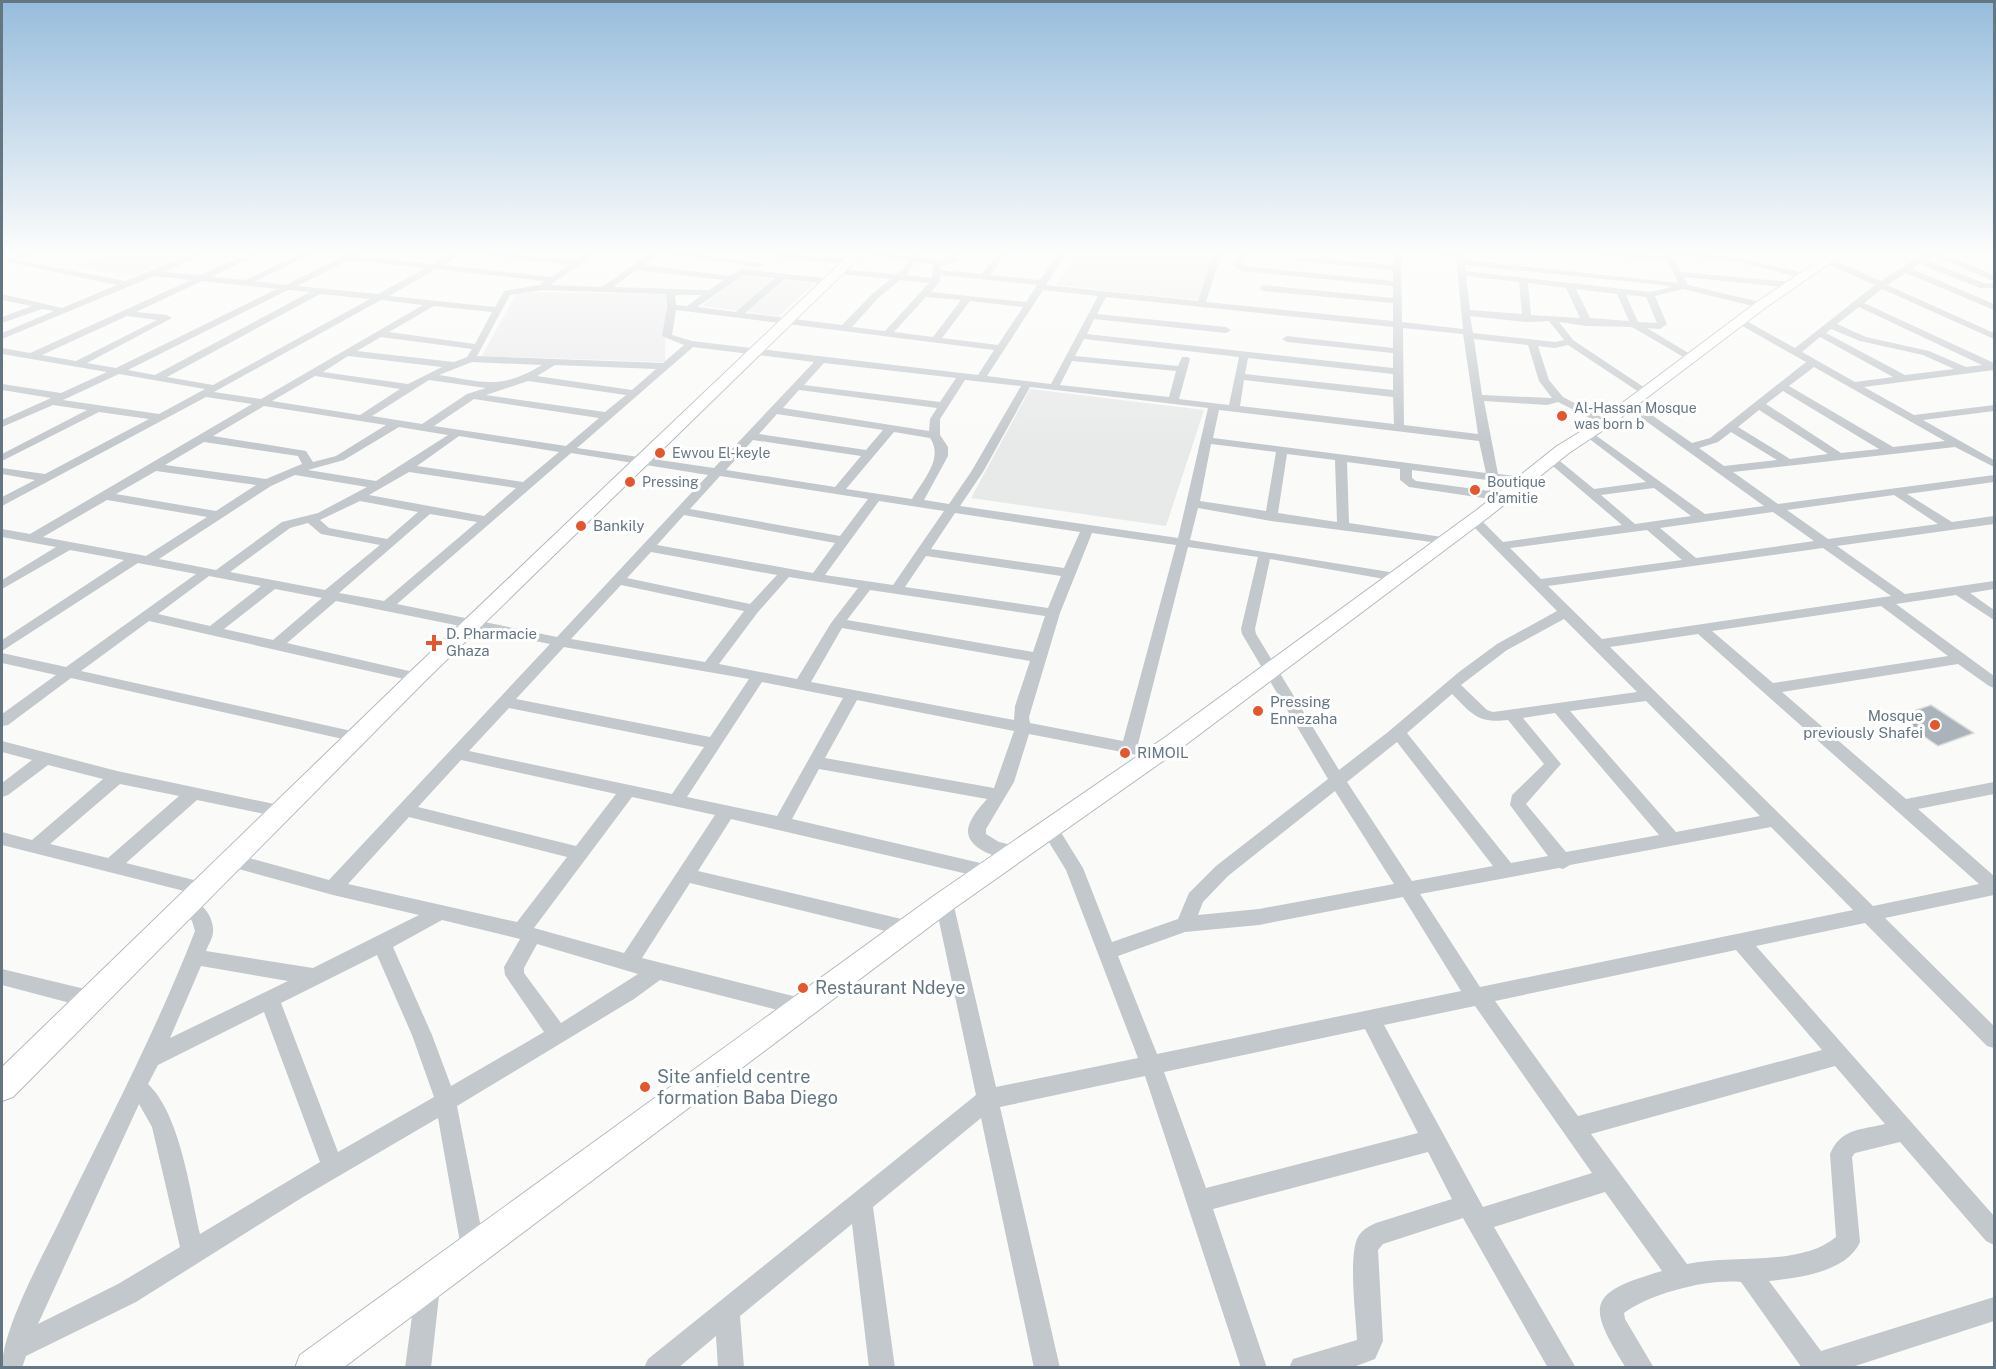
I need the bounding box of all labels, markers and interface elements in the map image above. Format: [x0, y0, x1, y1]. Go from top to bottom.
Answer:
place label: Al-Hassan Mosque was born b [1574, 400, 1697, 432]
marker: Al-Hassan Mosque was born b [1555, 409, 1569, 423]
place label: Ewvou El-keyle [672, 445, 770, 461]
marker: Ewvou El-keyle [653, 446, 667, 460]
place label: Pressing [642, 474, 699, 490]
place label: Boutique d'amitie [1487, 474, 1546, 506]
marker: Pressing [623, 475, 637, 489]
marker: Boutique d'amitie [1468, 483, 1482, 497]
place label: Bankily [593, 517, 645, 534]
marker: Bankily [574, 519, 588, 533]
place label: D. Pharmacie Ghaza [446, 625, 537, 659]
marker: D. Pharmacie Ghaza [427, 636, 441, 650]
place label: Pressing Ennezaha [1270, 693, 1337, 727]
marker: Pressing Ennezaha [1251, 704, 1265, 718]
place label: Mosque previously Shafei [1803, 707, 1923, 741]
marker: Mosque previously Shafei [1928, 718, 1942, 732]
place label: RIMOIL [1137, 744, 1189, 761]
marker: RIMOIL [1118, 746, 1132, 760]
place label: Restaurant Ndeye [815, 977, 965, 998]
marker: Restaurant Ndeye [796, 981, 810, 995]
place label: Site anfield centre formation Baba Diego [657, 1066, 838, 1108]
marker: Site anfield centre formation Baba Diego [638, 1080, 652, 1094]

